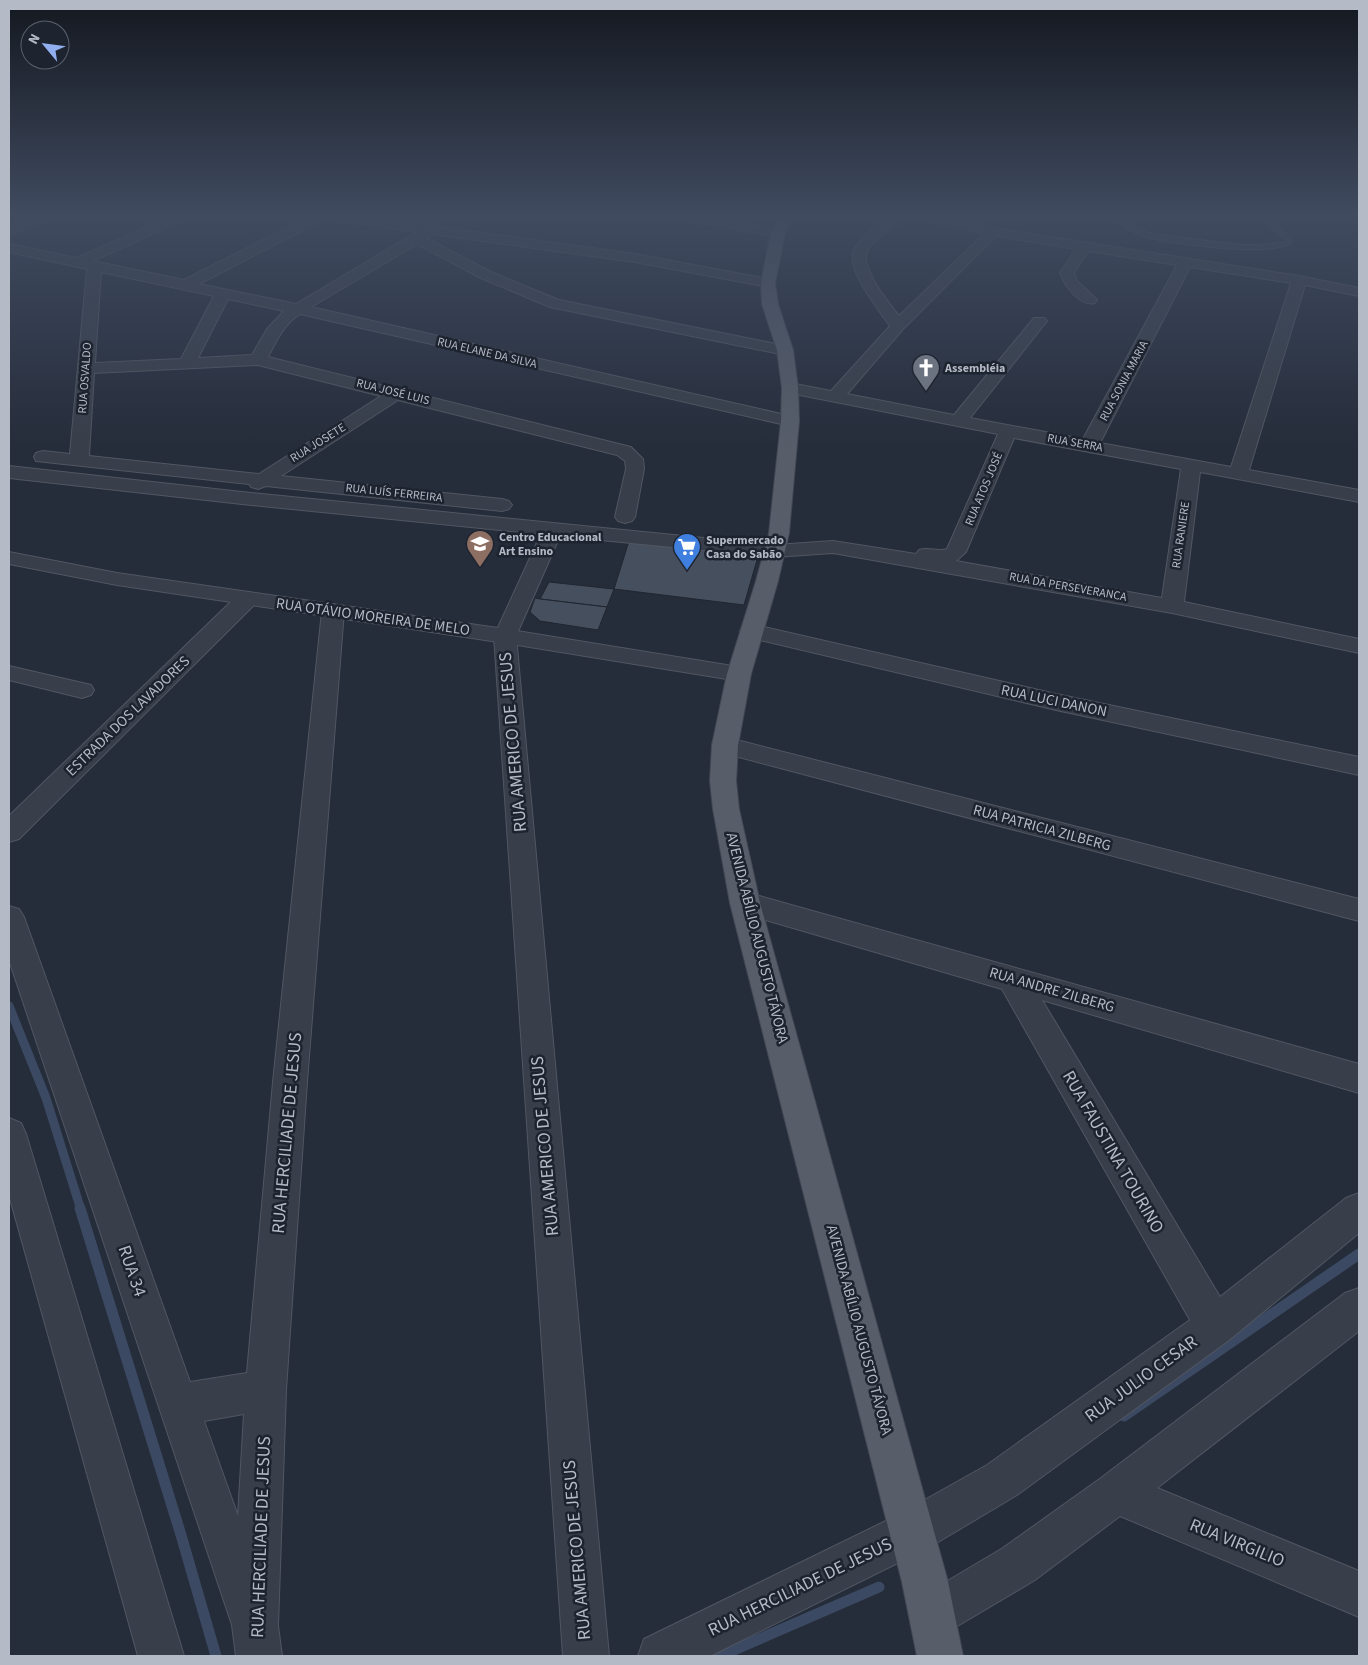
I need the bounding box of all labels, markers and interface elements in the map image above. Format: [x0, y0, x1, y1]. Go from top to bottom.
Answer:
north arrow [20, 20, 70, 70]
text: N [24, 30, 46, 48]
street label: RUA ELANE DA SILVA [436, 333, 539, 373]
street label: RUA SONIA MARIA [1096, 337, 1153, 424]
street label: RUA OSVALDO [74, 342, 96, 414]
church icon: Assembléia [911, 353, 941, 392]
place label: Assembléia [944, 360, 1005, 377]
street label: RUA JOSÉ LUIS [355, 375, 431, 409]
street label: RUA JOSETE [287, 419, 349, 467]
street label: RUA SERRA [1046, 430, 1105, 456]
street label: RUA ATOS JOSÉ [961, 450, 1007, 528]
street label: RUA LUÍS FERREIRA [345, 479, 444, 507]
street label: RUA RANIERE [1168, 501, 1194, 569]
school or university icon: Centro Educacional Art Ensino [465, 529, 495, 568]
place label: Centro Educacional Art Ensino [498, 529, 602, 560]
supermarket icon: Supermercado Casa do Sabão [672, 532, 702, 571]
place label: Supermercado Casa do Sabão [706, 532, 784, 563]
street label: RUA DA PERSEVERANCA [1008, 568, 1128, 606]
street label: RUA OTÁVIO MOREIRA DE MELO [275, 593, 471, 641]
street label: ESTRADA DOS LAVADORES [61, 651, 195, 781]
street label: RUA AMERICO DE JESUS [493, 651, 533, 833]
street label: RUA LUCI DANON [999, 680, 1109, 722]
street label: RUA PATRICIA ZILBERG [971, 799, 1113, 857]
street label: AVENIDA ABÍLIO AUGUSTO TÁVORA [721, 830, 794, 1047]
street label: RUA ANDRE ZILBERG [987, 962, 1117, 1018]
street label: RUA HERCILIADE DE JESUS [266, 1031, 308, 1235]
street label: RUA AMERICO DE JESUS [525, 1055, 565, 1237]
street label: RUA FAUSTINA TOURINO [1056, 1066, 1170, 1238]
street label: AVENIDA ABÍLIO AUGUSTO TÁVORA [821, 1223, 897, 1438]
street label: RUA 34 [112, 1242, 152, 1300]
street label: RUA JULIO CESAR [1080, 1330, 1202, 1428]
street label: RUA HERCILIADE DE JESUS [245, 1436, 277, 1638]
street label: RUA AMERICO DE JESUS [557, 1459, 597, 1641]
street label: RUA VIRGILIO [1186, 1513, 1288, 1573]
street label: RUA HERCILIADE DE JESUS [704, 1532, 896, 1642]

